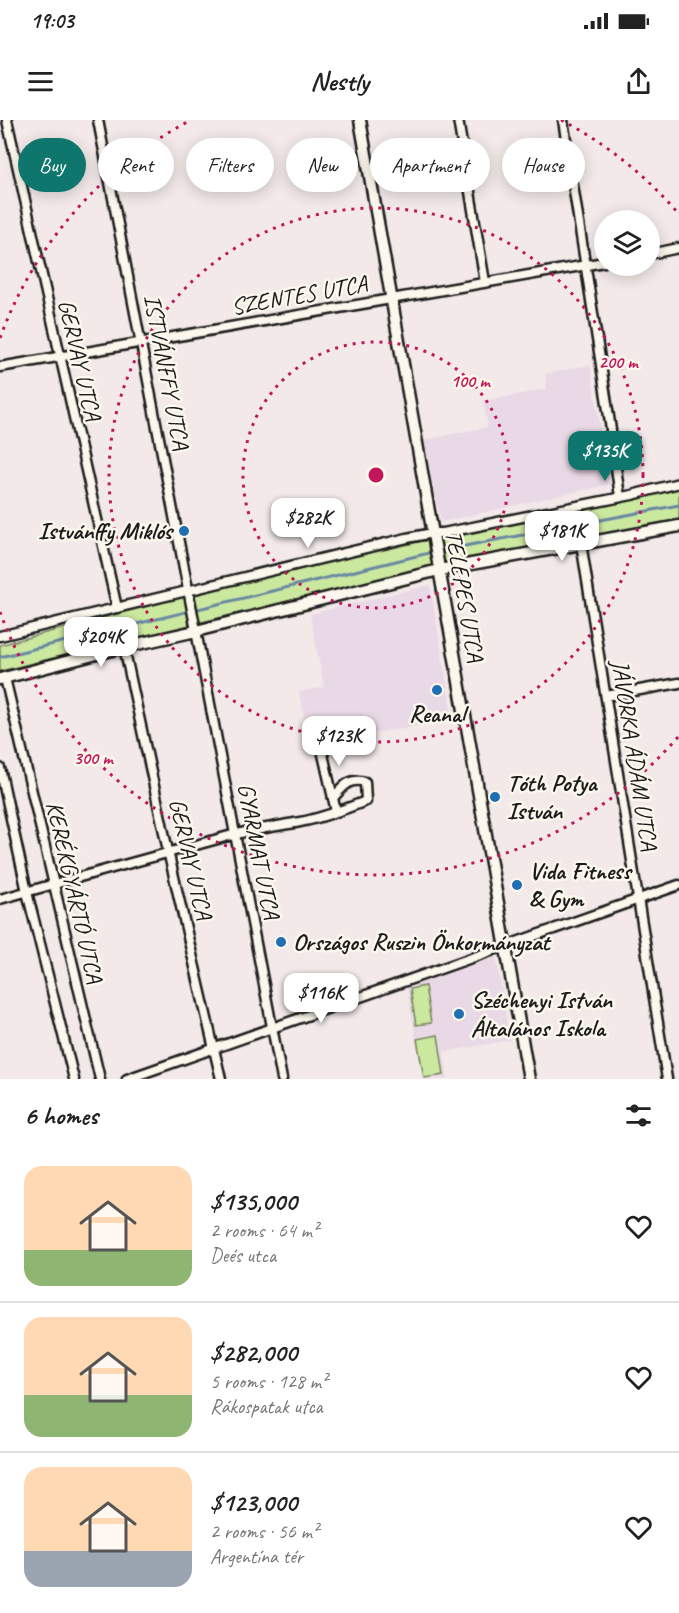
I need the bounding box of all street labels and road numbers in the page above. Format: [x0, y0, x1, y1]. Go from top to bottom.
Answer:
street label: SZENTES UTCA [229, 268, 370, 322]
street label: ISTVÁNFFY UTCA [137, 292, 197, 453]
street label: GERVAY UTCA [52, 297, 109, 424]
street label: TELEPES UTCA [439, 528, 491, 665]
street label: JÁVORKA ÁDÁM UTCA [605, 657, 665, 853]
street label: GYARMAT UTCA [231, 781, 287, 922]
street label: GERVAY UTCA [163, 796, 220, 923]
street label: KERÉKGYÁRTÓ UTCA [40, 798, 111, 987]

